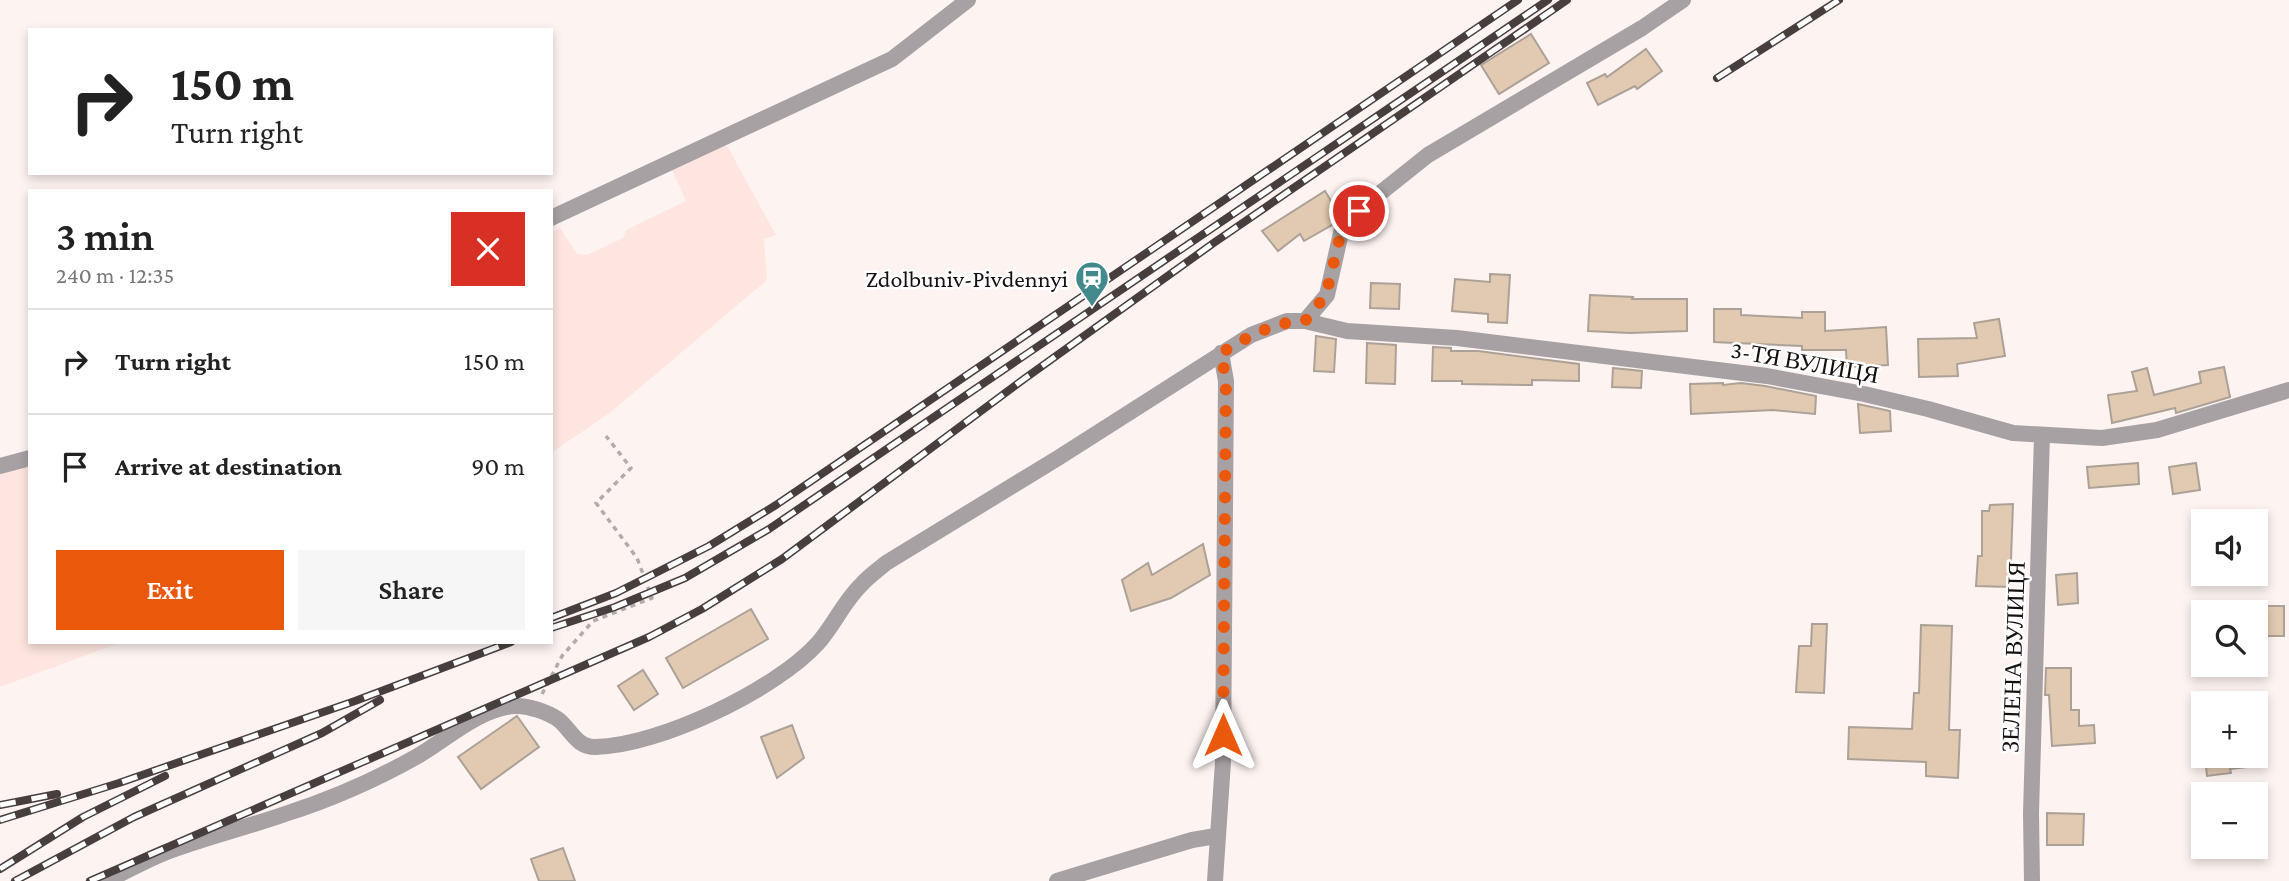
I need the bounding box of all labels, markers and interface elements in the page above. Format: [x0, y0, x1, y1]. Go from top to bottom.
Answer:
icon: right [56, 56, 147, 147]
text: 150 m [171, 56, 294, 111]
text: Turn right [171, 114, 303, 150]
pin [1329, 181, 1389, 241]
icon: arrive [1340, 192, 1378, 230]
text: 3 min [56, 212, 154, 259]
button: close [451, 212, 525, 286]
station icon: Zdolbuniv-Pivdennyi [1073, 259, 1111, 308]
text: 240 m · 12:35 [56, 262, 174, 288]
place label: Zdolbuniv-Pivdennyi [865, 265, 1068, 292]
street label: 3-ТЯ ВУЛИЦЯ [1729, 336, 1881, 388]
icon: right [56, 343, 94, 381]
text: Turn right [115, 347, 231, 376]
text: 150 m [464, 347, 525, 376]
icon: arrive [56, 448, 94, 486]
text: Arrive at destination [115, 452, 342, 481]
text: 90 m [471, 452, 525, 481]
map controls [2191, 509, 2268, 859]
button: sound [2191, 509, 2268, 586]
button: Exit [56, 550, 284, 630]
button: Share [298, 550, 525, 630]
street label: ЗЕЛЕНА ВУЛИЦЯ [1996, 561, 2030, 753]
button: search [2191, 600, 2268, 677]
button: + [2191, 691, 2268, 768]
position arrow [1186, 698, 1260, 772]
button: − [2191, 782, 2268, 859]

